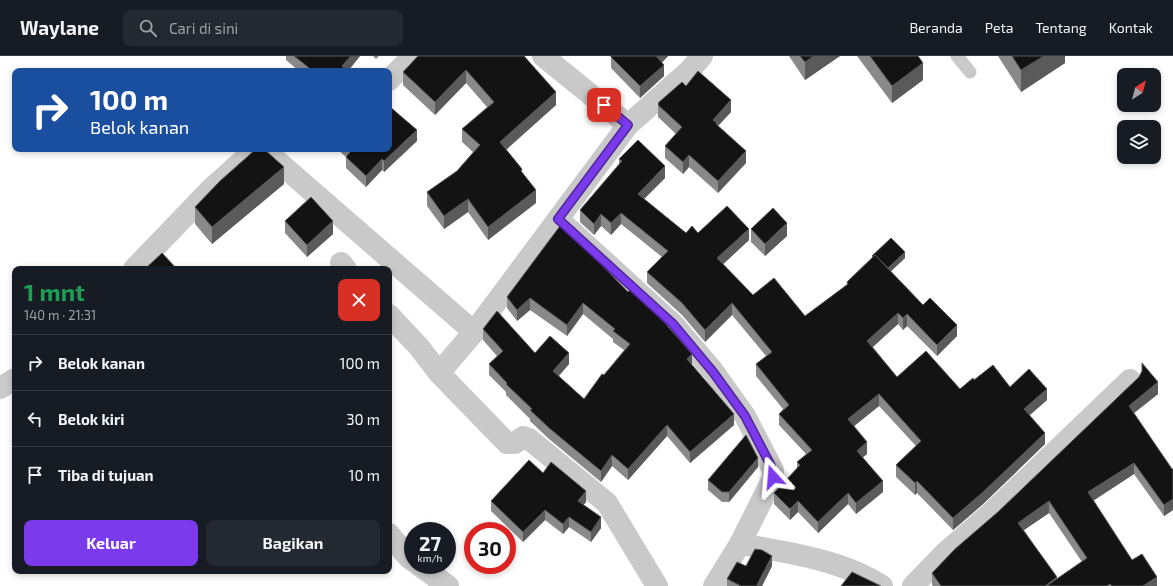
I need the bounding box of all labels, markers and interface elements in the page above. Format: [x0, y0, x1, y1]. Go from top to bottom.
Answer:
search box [123, 10, 403, 46]
text: Waylane [20, 16, 99, 39]
icon: search [137, 17, 159, 39]
text: Cari di sini [169, 19, 238, 37]
text: Beranda [909, 19, 963, 36]
text: Peta [985, 19, 1013, 36]
text: Tentang [1035, 19, 1087, 36]
text: Kontak [1109, 19, 1153, 36]
north arrow [1117, 68, 1161, 112]
map controls [1117, 68, 1161, 164]
text: 100 m [90, 82, 168, 116]
icon: right [24, 84, 76, 136]
pin [587, 88, 621, 122]
icon: arrive [593, 94, 615, 116]
text: Belok kanan [90, 116, 189, 138]
button: layers [1117, 120, 1161, 164]
text: 1 mnt [24, 277, 85, 306]
button: close [338, 279, 380, 321]
text: 140 m · 21:31 [24, 307, 96, 323]
icon: right [24, 352, 46, 374]
text: Belok kanan [58, 354, 145, 372]
text: 100 m [339, 354, 380, 372]
icon: left [24, 408, 46, 430]
text: Belok kiri [58, 410, 124, 428]
text: 30 m [346, 410, 380, 428]
position arrow [752, 456, 794, 498]
icon: arrive [24, 464, 46, 486]
text: Tiba di tujuan [58, 466, 154, 484]
text: 10 m [348, 466, 380, 484]
button: Keluar [24, 520, 198, 566]
button: Bagikan [206, 520, 380, 566]
speed limit sign: 30 [464, 522, 516, 574]
text: 27 [419, 531, 441, 555]
text: km/h [418, 552, 442, 564]

